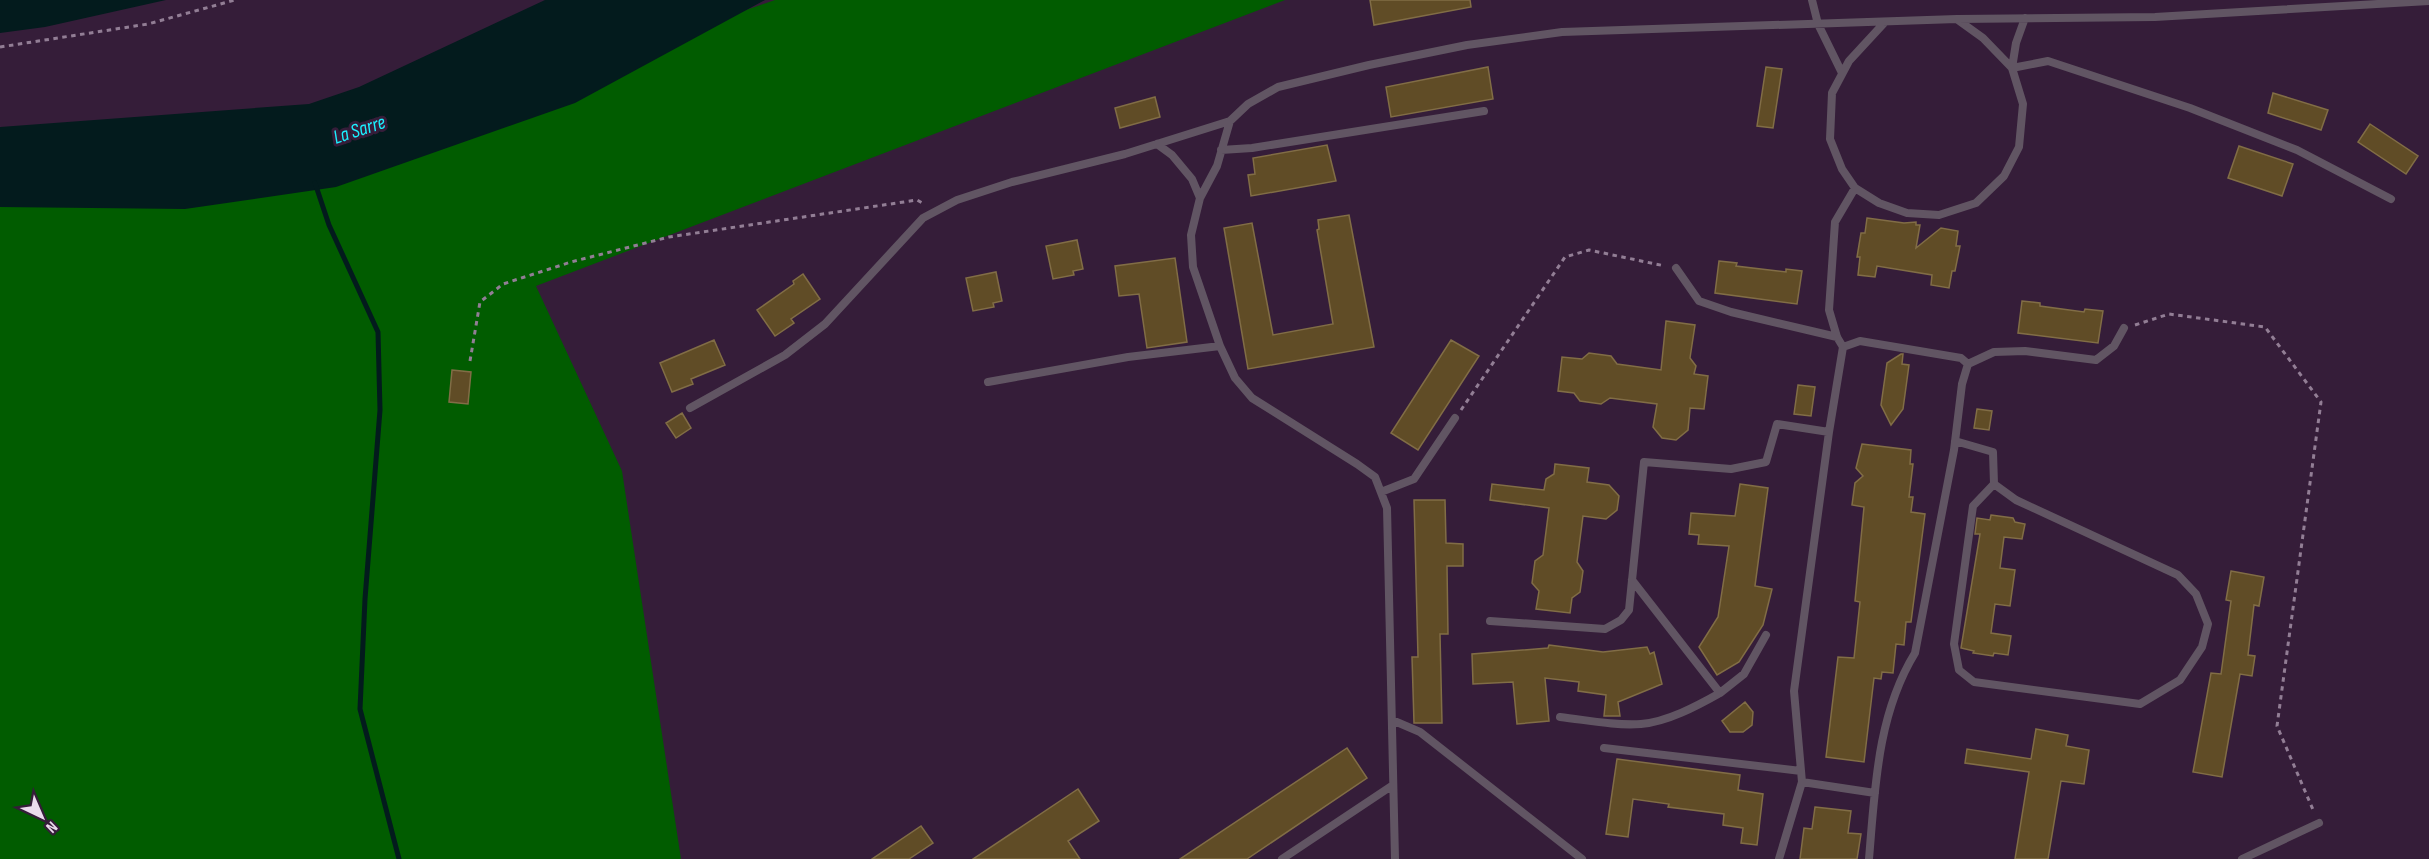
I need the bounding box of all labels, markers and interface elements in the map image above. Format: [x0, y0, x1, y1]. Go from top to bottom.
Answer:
water label: La Sarre [330, 110, 389, 150]
north arrow [12, 787, 72, 847]
text: N [42, 817, 61, 837]

